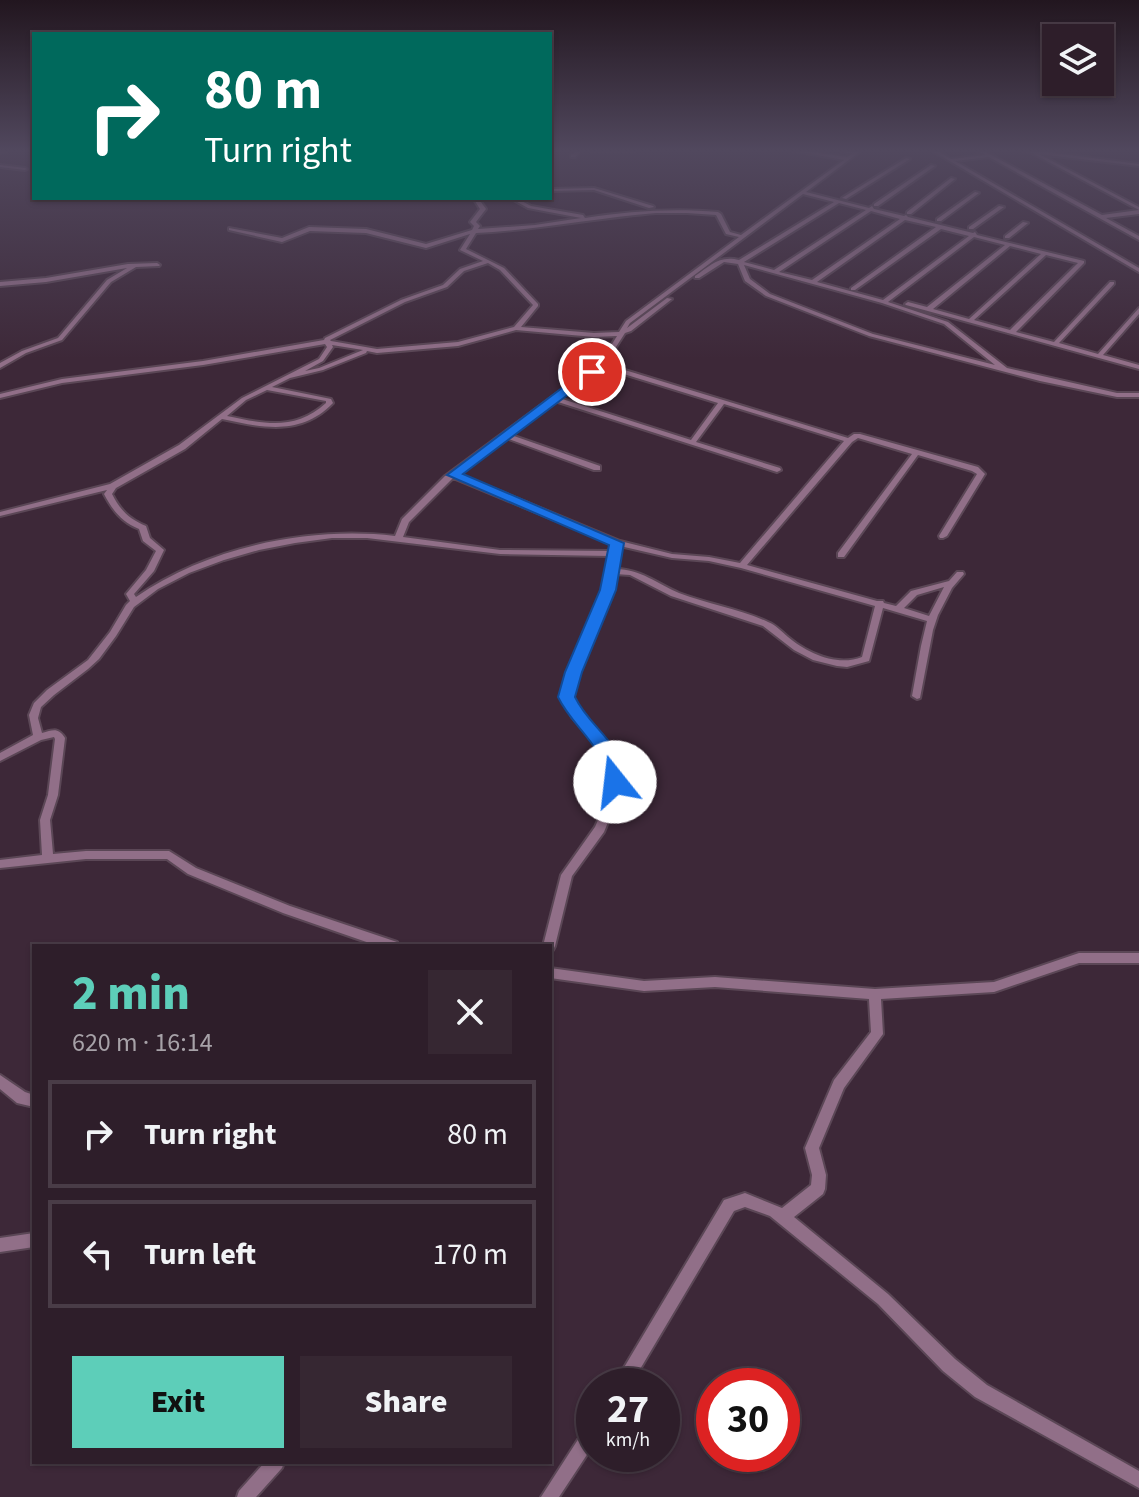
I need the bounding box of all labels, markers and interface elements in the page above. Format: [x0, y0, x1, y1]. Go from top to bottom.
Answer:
map controls [1042, 24, 1114, 96]
button: layers [1042, 24, 1114, 96]
text: 80 m [204, 51, 322, 130]
icon: right [72, 64, 176, 168]
text: Turn right [204, 125, 352, 176]
pin [558, 338, 626, 406]
icon: arrive [570, 350, 614, 394]
position arrow [573, 740, 657, 824]
text: 2 min [72, 960, 190, 1028]
button: close [428, 970, 512, 1054]
text: 620 m · 16:14 [72, 1024, 213, 1061]
icon: right [76, 1112, 120, 1156]
text: Turn right [144, 1113, 276, 1156]
text: 80 m [447, 1113, 508, 1156]
icon: left [76, 1232, 120, 1276]
text: Turn left [144, 1233, 256, 1276]
text: 170 m [432, 1233, 508, 1276]
button: Exit [72, 1356, 284, 1448]
button: Share [300, 1356, 512, 1448]
speed limit sign: 30 [696, 1368, 800, 1472]
text: 27 [607, 1381, 649, 1438]
text: km/h [606, 1426, 650, 1454]

